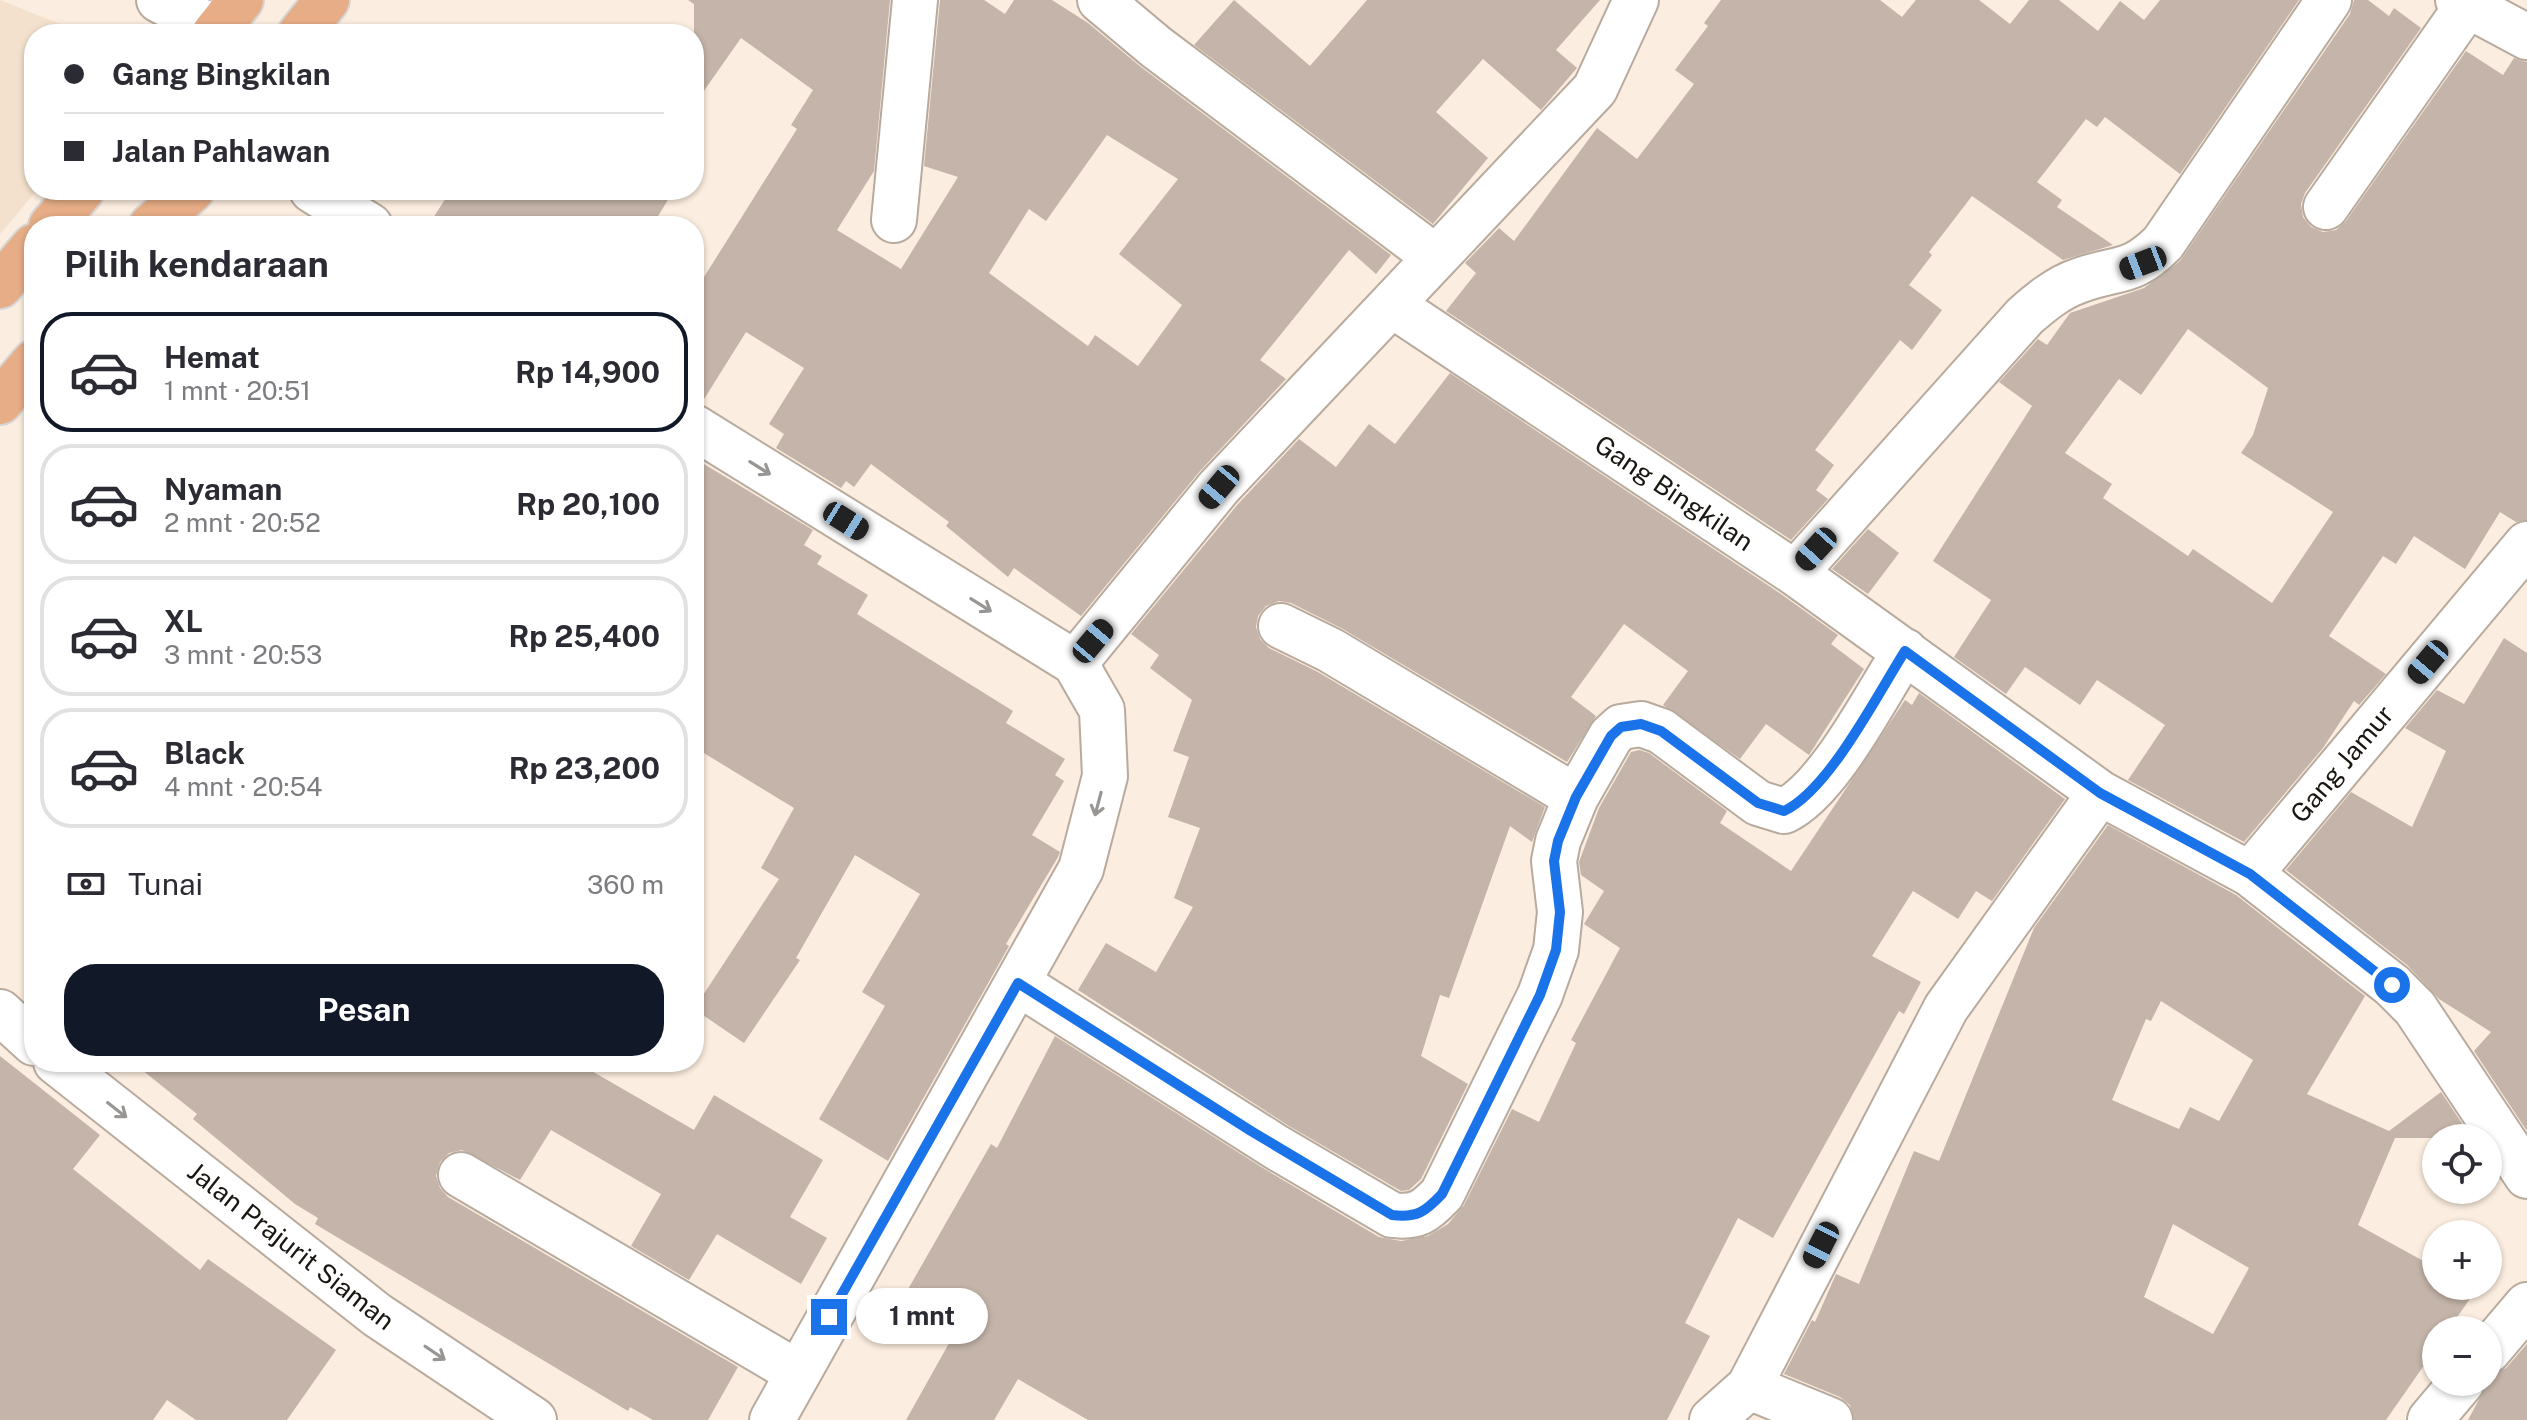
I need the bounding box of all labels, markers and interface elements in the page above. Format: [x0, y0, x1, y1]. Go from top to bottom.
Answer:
text: Gang Bingkilan [112, 56, 330, 92]
text: Jalan Pahlawan [112, 133, 330, 169]
text: Pilih kendaraan [64, 243, 329, 285]
car [2116, 243, 2170, 283]
icon: car [68, 336, 140, 408]
text: Hemat [164, 339, 260, 375]
text: Rp 14,900 [515, 354, 660, 390]
text: 1 mnt · 20:51 [164, 375, 311, 406]
street label: Gang Bingkilan [1589, 428, 1759, 557]
one-way arrow [748, 460, 771, 476]
car [1194, 461, 1244, 513]
icon: car [68, 468, 140, 540]
text: Nyaman [164, 471, 282, 507]
text: Rp 20,100 [516, 486, 660, 522]
car [819, 498, 873, 544]
text: 2 mnt · 20:52 [164, 507, 321, 538]
car [1791, 523, 1841, 575]
one-way arrow [969, 597, 992, 613]
icon: car [68, 600, 140, 672]
text: XL [164, 603, 203, 639]
car [1068, 615, 1118, 667]
text: Rp 25,400 [509, 618, 660, 654]
car [2403, 636, 2453, 688]
text: 3 mnt · 20:53 [164, 639, 322, 670]
street label: Gang Jamur [2284, 699, 2400, 829]
icon: car [68, 732, 140, 804]
text: Black [164, 735, 245, 771]
text: Rp 23,200 [509, 750, 660, 786]
text: 4 mnt · 20:54 [164, 771, 322, 802]
one-way arrow [1089, 791, 1104, 817]
icon: cash [64, 862, 108, 906]
text: Tunai [128, 866, 203, 902]
text: 360 m [587, 869, 664, 900]
button: Pesan [64, 964, 664, 1056]
route start [2374, 967, 2410, 1003]
one-way arrow [106, 1102, 127, 1119]
map controls [2422, 1124, 2502, 1396]
button: locate [2422, 1124, 2502, 1204]
street label: Jalan Prajurit Siaman [182, 1155, 401, 1336]
car [1799, 1218, 1843, 1272]
button: + [2422, 1220, 2502, 1300]
callout: 1 mnt [857, 1289, 989, 1345]
route end [811, 1299, 847, 1335]
text: 1 mnt [889, 1300, 955, 1331]
button: − [2422, 1316, 2502, 1396]
one-way arrow [423, 1345, 445, 1362]

